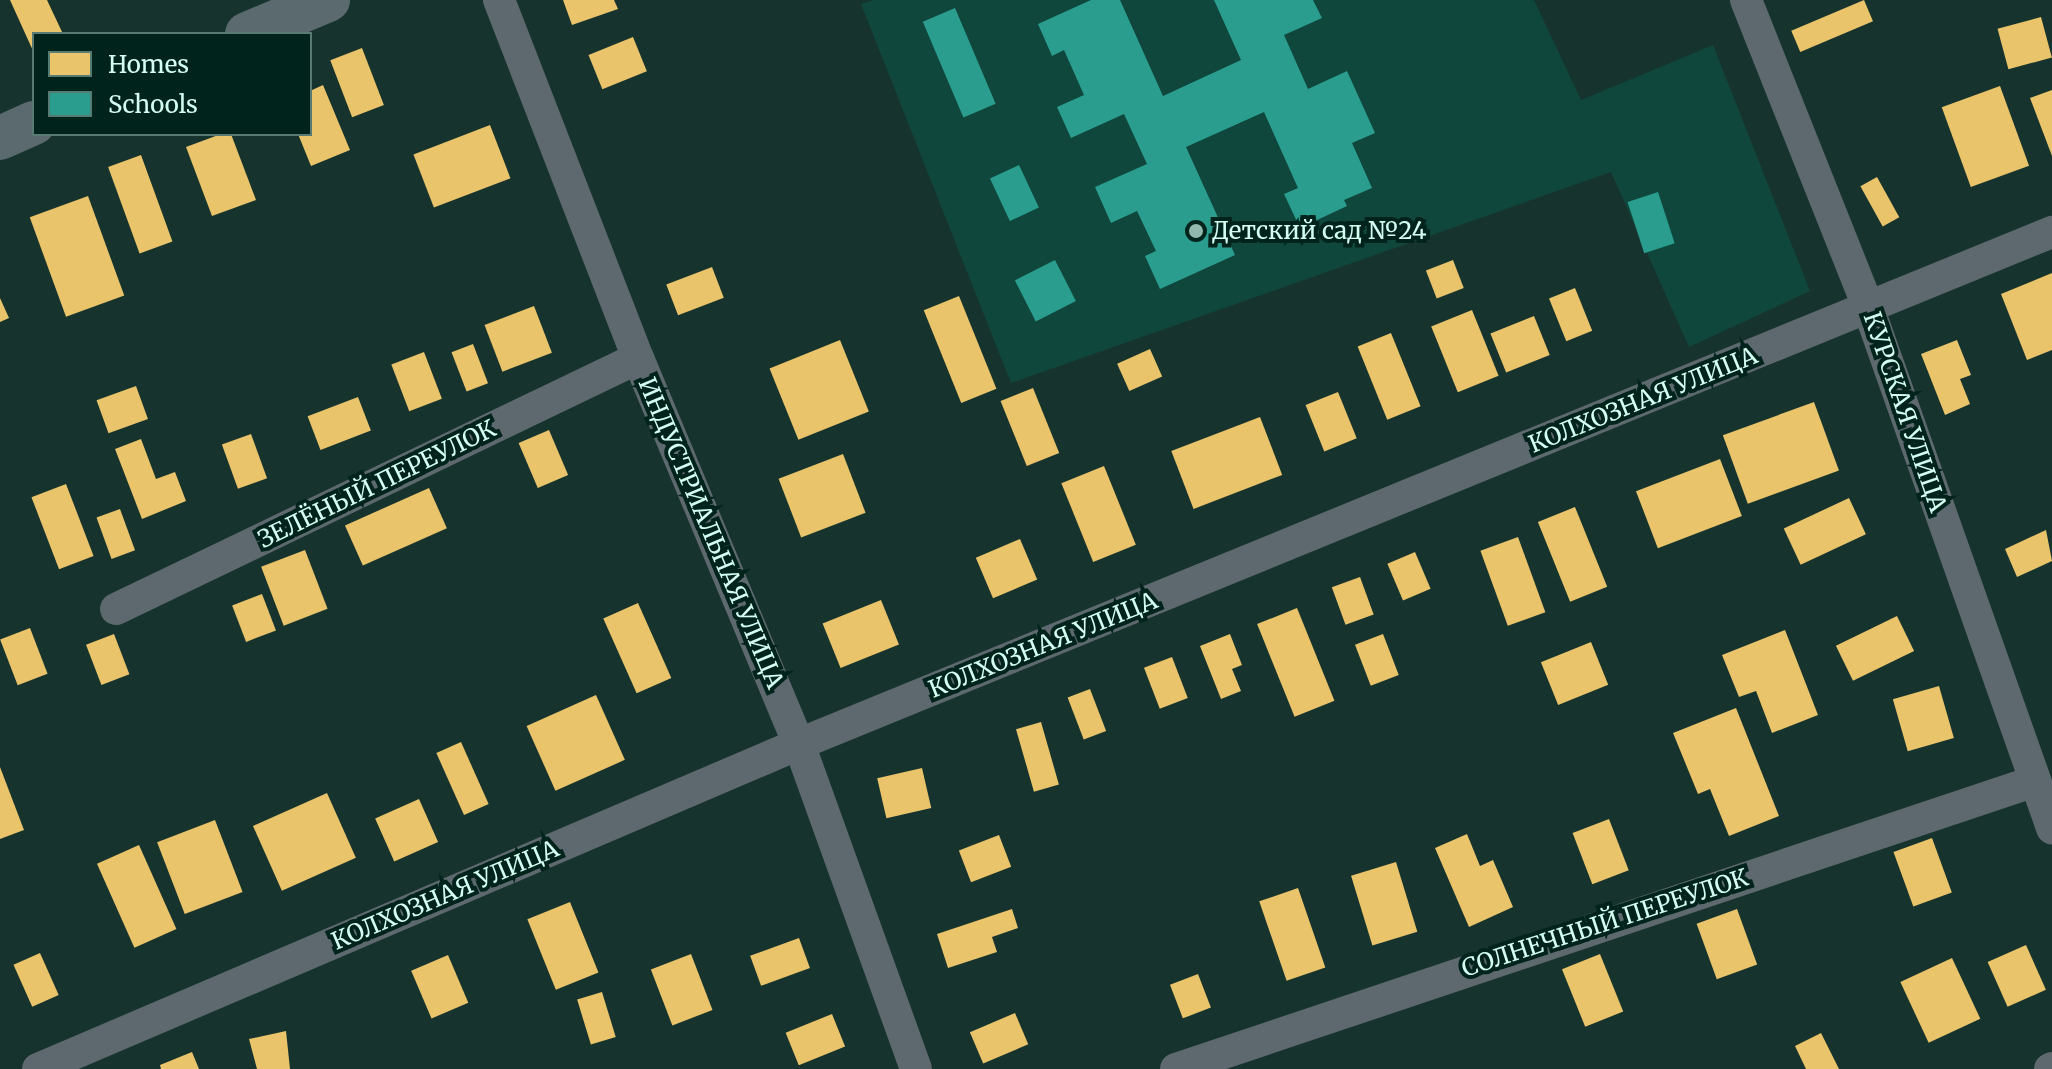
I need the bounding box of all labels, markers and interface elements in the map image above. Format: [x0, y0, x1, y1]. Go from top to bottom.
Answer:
legend [32, 32, 312, 136]
text: Homes [108, 49, 189, 80]
text: Schools [108, 89, 198, 120]
place label: Детский сад №24 [1212, 217, 1427, 245]
marker: Детский сад №24 [1187, 222, 1205, 240]
street label: КУРСКАЯ УЛИЦА [1857, 308, 1953, 516]
street label: КОЛХОЗНАЯ УЛИЦА [1524, 341, 1762, 459]
street label: ИНДУСТРИАЛЬНАЯ УЛИЦА [632, 373, 790, 693]
street label: ЗЕЛЁНЫЙ ПЕРЕУЛОК [253, 414, 501, 554]
street label: КОЛХОЗНАЯ УЛИЦА [924, 586, 1162, 704]
street label: КОЛХОЗНАЯ УЛИЦА [327, 834, 563, 956]
street label: СОЛНЕЧНЫЙ ПЕРЕУЛОК [1458, 863, 1752, 983]

